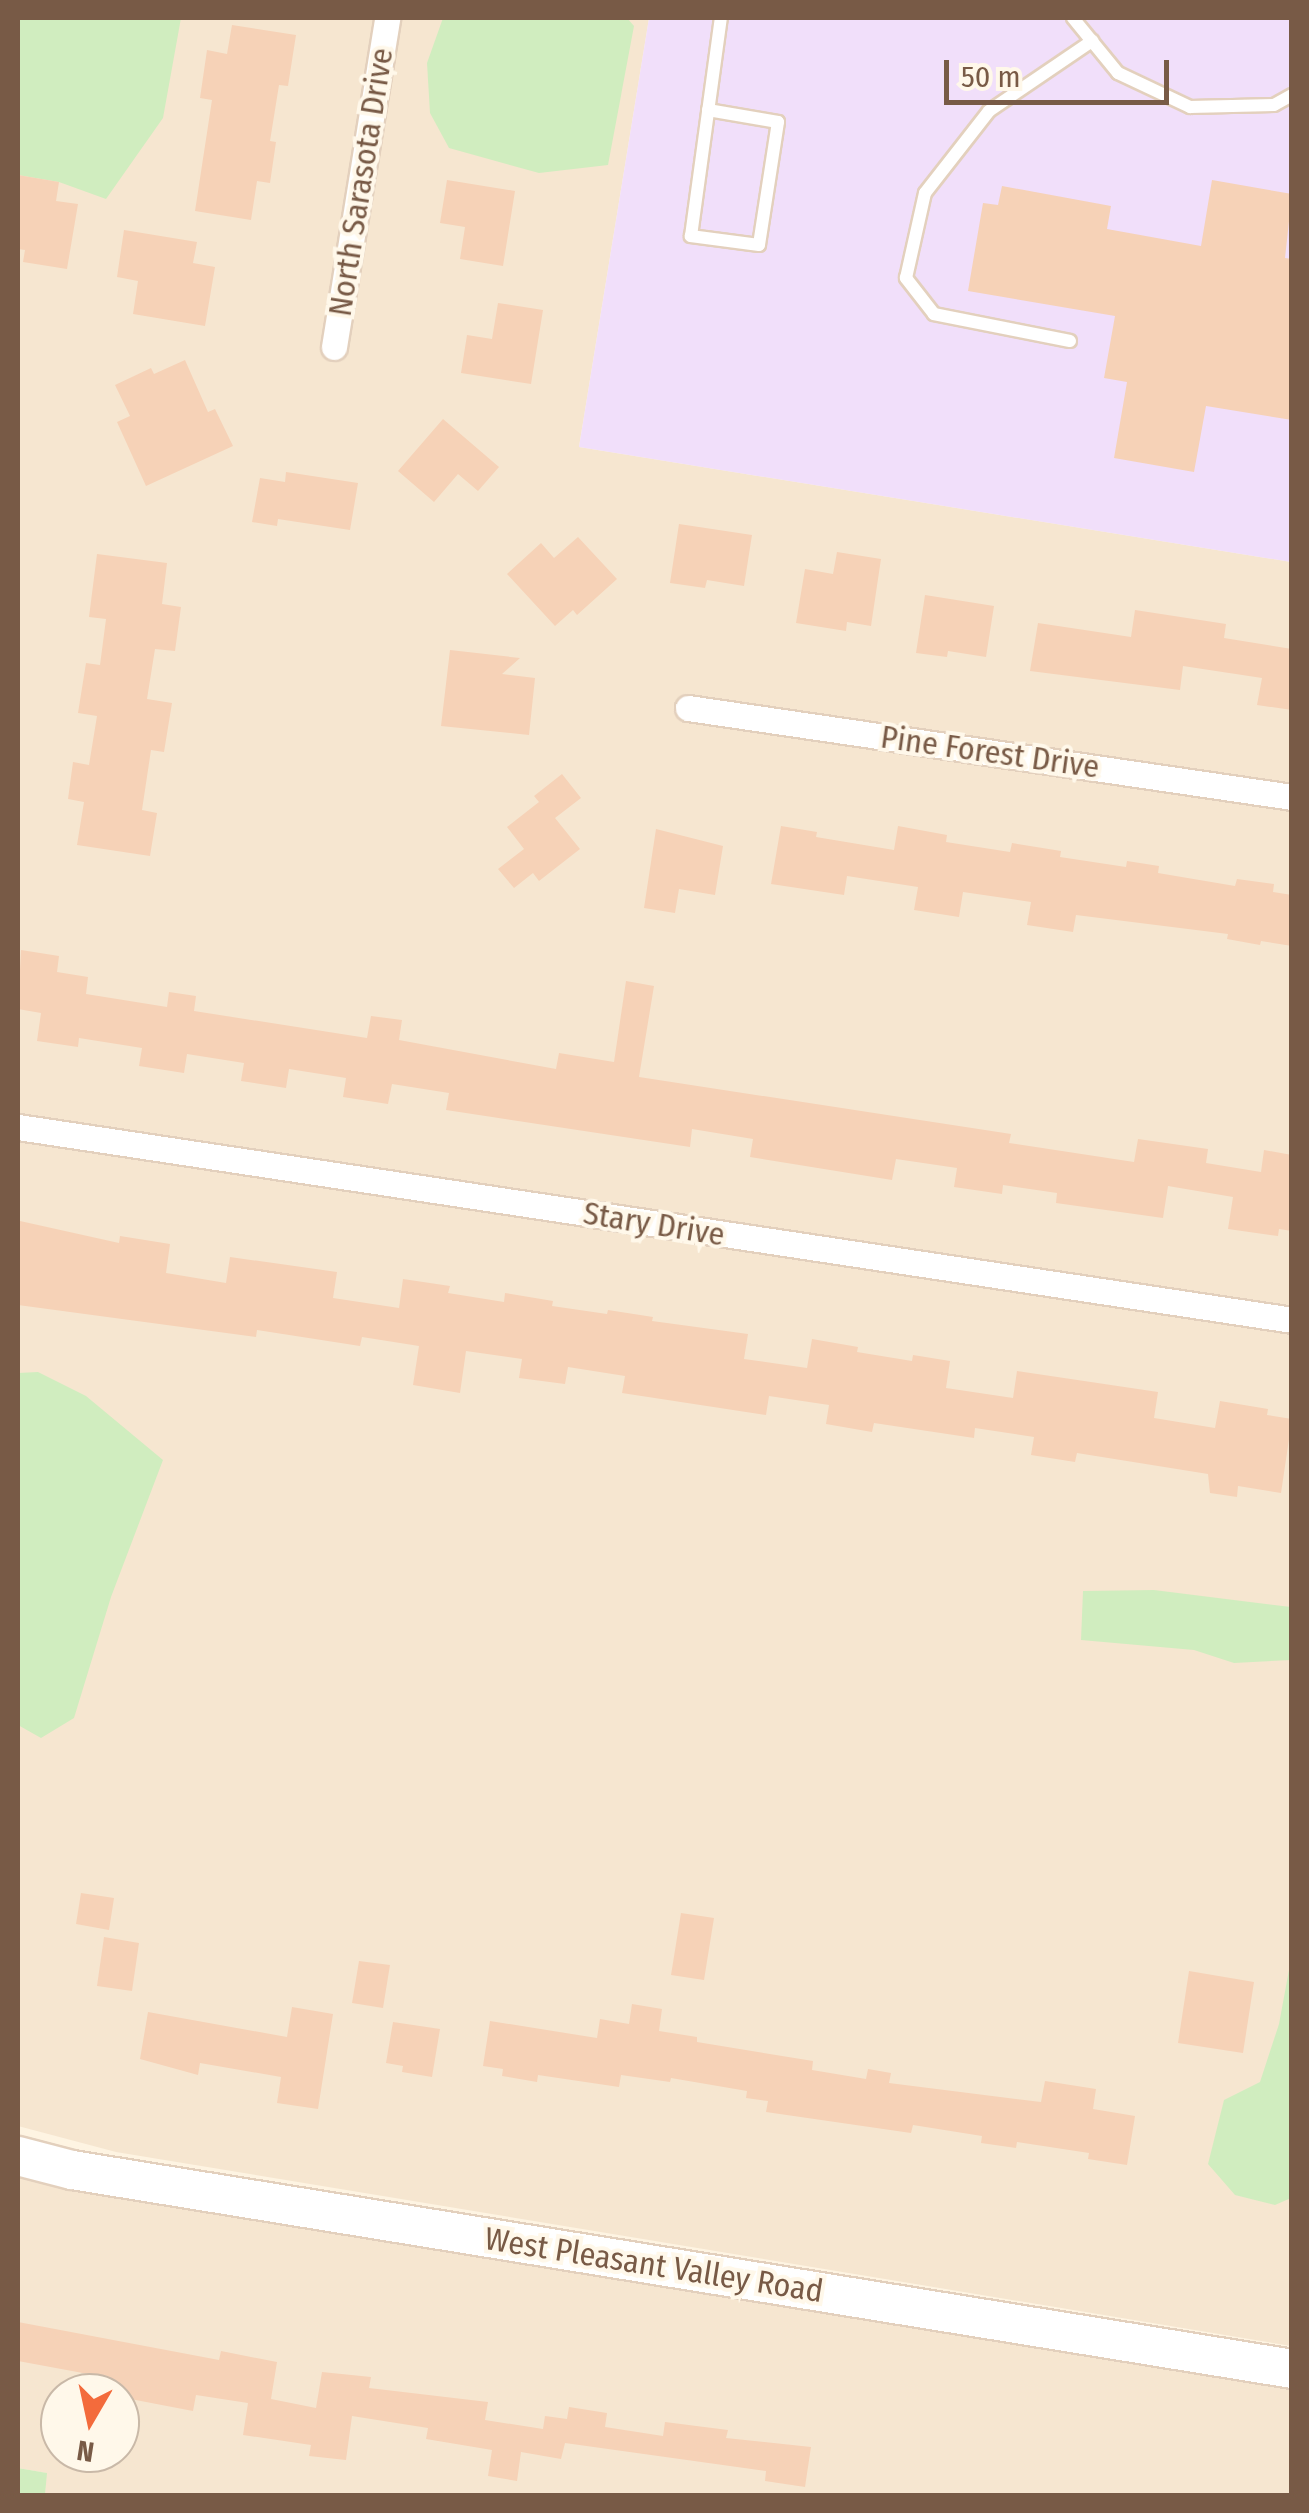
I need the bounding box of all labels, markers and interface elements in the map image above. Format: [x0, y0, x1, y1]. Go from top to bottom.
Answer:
scale bar [949, 40, 1174, 102]
street label: North Sarasota Drive [321, 45, 401, 319]
text: 50 m [961, 59, 1021, 95]
street label: Pine Forest Drive [878, 718, 1102, 786]
street label: Stary Drive [581, 1194, 727, 1254]
street label: West Pleasant Valley Road [482, 2219, 826, 2311]
north arrow [40, 2373, 140, 2473]
text: N [75, 2434, 96, 2469]

